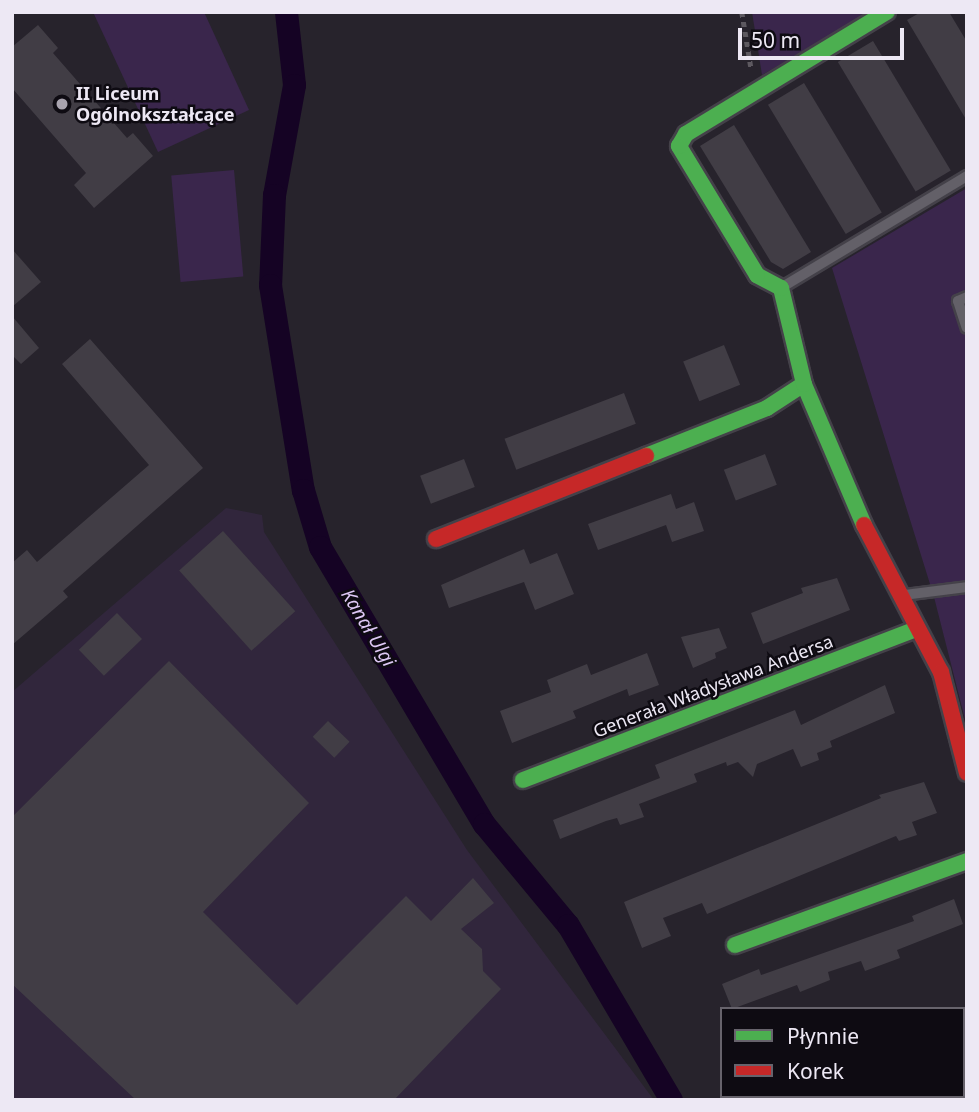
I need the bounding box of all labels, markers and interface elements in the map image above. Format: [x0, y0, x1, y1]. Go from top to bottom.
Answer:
scale bar [741, 14, 907, 58]
text: 50 m [751, 26, 800, 54]
place label: II Liceum Ogólnokształcące [76, 83, 234, 126]
marker: II Liceum Ogólnokształcące [54, 96, 70, 112]
water label: Kanał Ulgi [336, 585, 400, 671]
street label: Generała Władysława Andersa [590, 630, 836, 742]
legend [720, 1007, 965, 1098]
text: Płynnie [787, 1022, 859, 1050]
text: Korek [787, 1057, 844, 1085]

